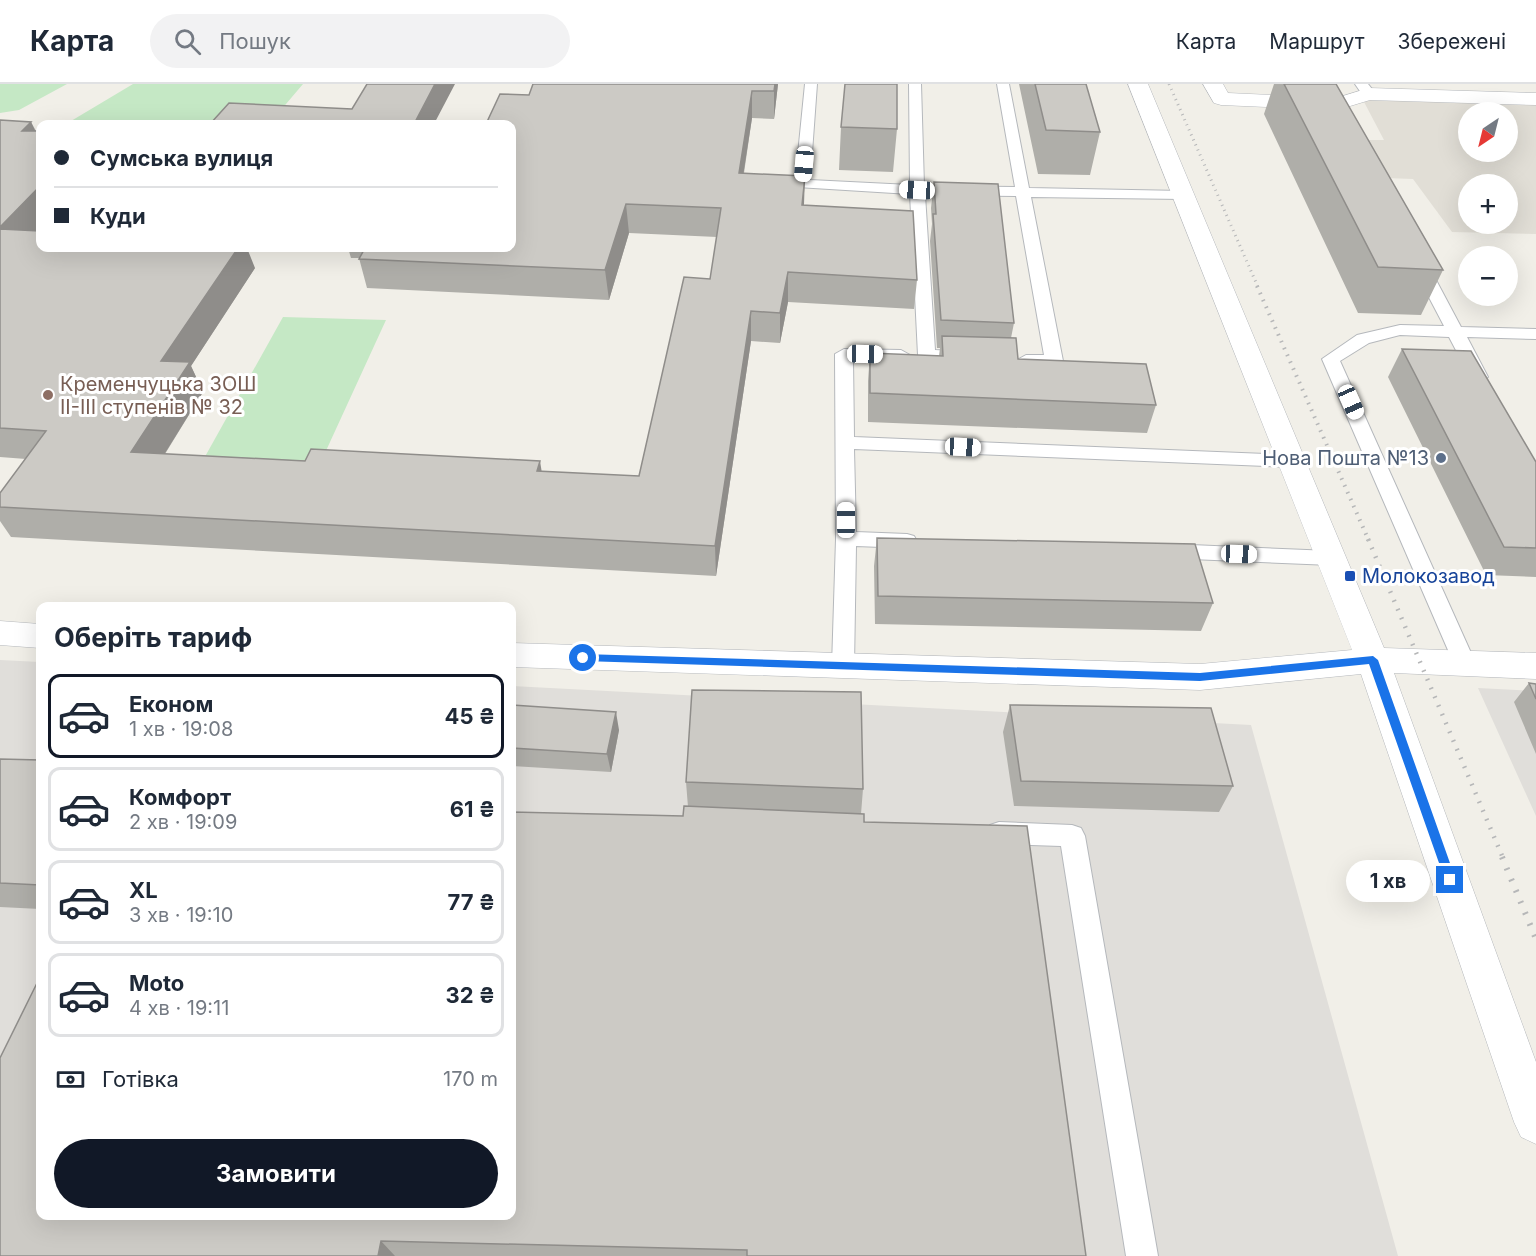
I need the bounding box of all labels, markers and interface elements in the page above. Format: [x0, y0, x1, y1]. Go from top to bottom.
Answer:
search box [150, 14, 570, 68]
text: Карта [30, 24, 114, 58]
icon: search [171, 25, 204, 58]
text: Пошук [219, 28, 291, 54]
text: Карта [1176, 29, 1236, 54]
text: Маршрут [1269, 29, 1364, 54]
text: Збережені [1397, 29, 1506, 54]
north arrow [1458, 102, 1518, 162]
map controls [1458, 102, 1518, 306]
text: Сумська вулиця [90, 145, 273, 171]
car [793, 145, 815, 183]
button: + [1458, 174, 1518, 234]
car [899, 180, 935, 200]
text: Куди [90, 203, 146, 229]
button: − [1458, 246, 1518, 306]
car [847, 345, 883, 363]
place label: Кременчуцька ЗОШ ІІ-ІІІ ступенів № 32 [60, 372, 256, 419]
car [1335, 382, 1367, 422]
marker: Кременчуцька ЗОШ ІІ-ІІІ ступенів № 32 [41, 388, 55, 402]
car [945, 437, 981, 457]
place label: Нова Пошта №13 [1262, 446, 1429, 470]
marker: Нова Пошта №13 [1434, 451, 1448, 465]
car [837, 502, 855, 538]
car [1221, 544, 1257, 564]
place label: Молокозавод [1362, 564, 1495, 588]
marker: Молокозавод [1343, 569, 1357, 583]
text: Оберіть тариф [54, 621, 252, 654]
route start [569, 644, 596, 671]
icon: car [57, 689, 111, 743]
text: Економ [129, 691, 213, 717]
text: 45 ₴ [445, 703, 495, 729]
text: 1 хв · 19:08 [129, 717, 233, 741]
icon: car [57, 782, 111, 836]
text: Комфорт [129, 784, 231, 810]
text: 61 ₴ [450, 796, 495, 822]
text: 2 хв · 19:09 [129, 810, 237, 834]
callout: 1 хв [1345, 859, 1429, 901]
route end [1436, 866, 1463, 893]
text: 1 хв [1370, 869, 1406, 893]
icon: car [57, 875, 111, 929]
text: XL [129, 877, 158, 903]
text: 77 ₴ [448, 889, 495, 915]
text: 3 хв · 19:10 [129, 903, 233, 927]
icon: car [57, 968, 111, 1022]
text: Moto [129, 970, 184, 996]
text: 32 ₴ [445, 982, 495, 1008]
text: 4 хв · 19:11 [129, 996, 229, 1020]
icon: cash [54, 1063, 87, 1096]
text: Готівка [102, 1066, 179, 1092]
text: 170 m [443, 1067, 498, 1091]
button: Замовити [54, 1139, 498, 1208]

